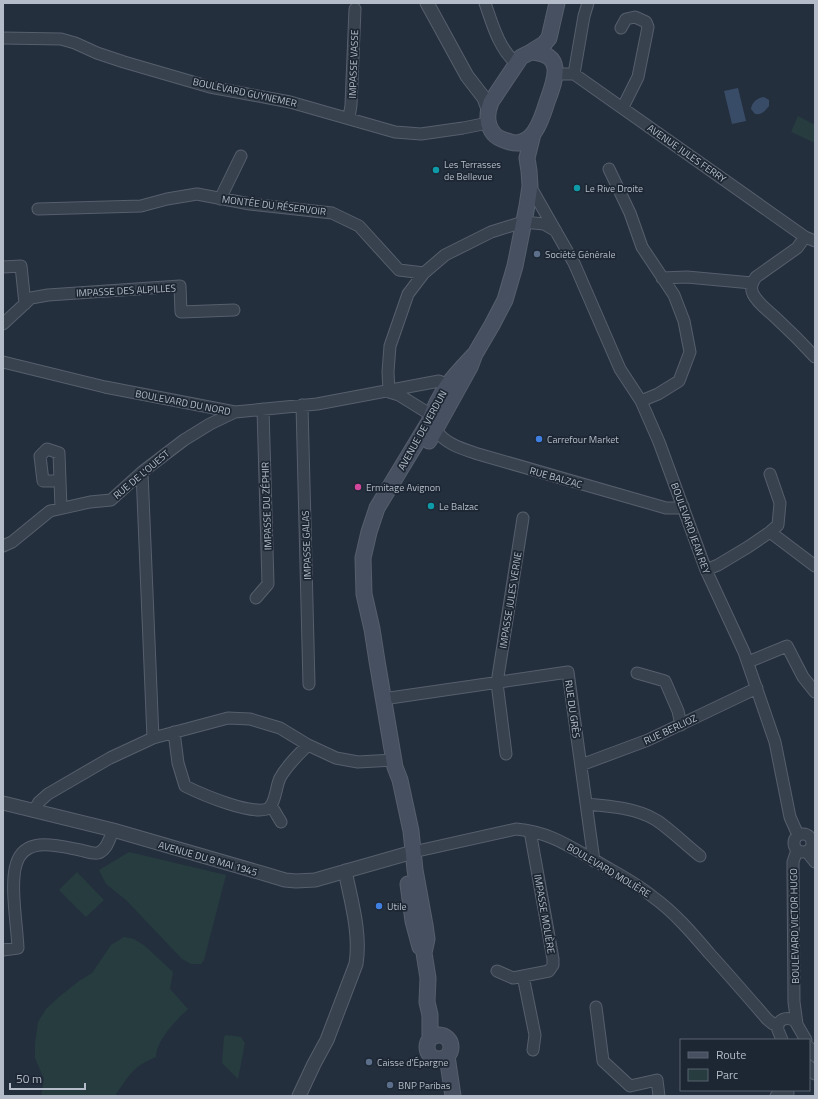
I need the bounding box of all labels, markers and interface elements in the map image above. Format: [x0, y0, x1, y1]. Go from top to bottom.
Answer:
street label: IMPASSE VASSE [345, 29, 362, 99]
street label: BOULEVARD GUYNEMER [191, 74, 298, 111]
street label: AVENUE JULES FERRY [644, 120, 730, 187]
place label: Les Terrasses de Bellevue [444, 157, 501, 184]
marker: Les Terrasses de Bellevue [431, 165, 441, 175]
place label: Le Rive Droite [585, 181, 643, 196]
marker: Le Rive Droite [572, 183, 582, 193]
street label: MONTÉE DU RÉSERVOIR [221, 192, 327, 219]
place label: Société Générale [545, 247, 616, 262]
marker: Société Générale [532, 249, 542, 259]
street label: IMPASSE DES ALPILLES [76, 280, 176, 301]
street label: BOULEVARD DU NORD [134, 386, 232, 419]
street label: AVENUE DE VERDUN [394, 388, 451, 473]
place label: Carrefour Market [547, 432, 619, 447]
marker: Carrefour Market [534, 434, 544, 444]
street label: RUE DE L'OUEST [110, 446, 173, 503]
street label: IMPASSE DU ZÉPHIR [257, 462, 276, 550]
street label: RUE BALZAC [528, 463, 584, 492]
place label: Ermitage Avignon [366, 480, 440, 495]
street label: BOULEVARD JEAN REY [667, 480, 714, 577]
marker: Ermitage Avignon [353, 482, 363, 492]
place label: Le Balzac [439, 499, 478, 514]
marker: Le Balzac [426, 501, 436, 511]
street label: IMPASSE GALAS [298, 510, 315, 580]
street label: IMPASSE JULES VERNE [495, 550, 526, 650]
street label: RUE DU GRÈS [561, 679, 584, 739]
street label: RUE BERLIOZ [641, 711, 699, 748]
street label: AVENUE DU 8 MAI 1945 [157, 837, 259, 880]
street label: BOULEVARD MOLIÈRE [564, 839, 654, 902]
street label: BOULEVARD VICTOR HUGO [786, 868, 803, 984]
street label: IMPASSE MOLIÈRE [530, 873, 559, 955]
place label: Utile [387, 899, 407, 914]
marker: Utile [374, 901, 384, 911]
legend [680, 1039, 810, 1091]
text: Route [716, 1045, 746, 1064]
place label: Caisse d'Épargne [377, 1055, 448, 1070]
marker: Caisse d'Épargne [364, 1057, 374, 1067]
scale bar [10, 1065, 85, 1091]
text: Parc [716, 1065, 738, 1084]
text: 50 m [16, 1069, 42, 1088]
place label: BNP Paribas [398, 1078, 451, 1093]
marker: BNP Paribas [385, 1080, 395, 1090]

